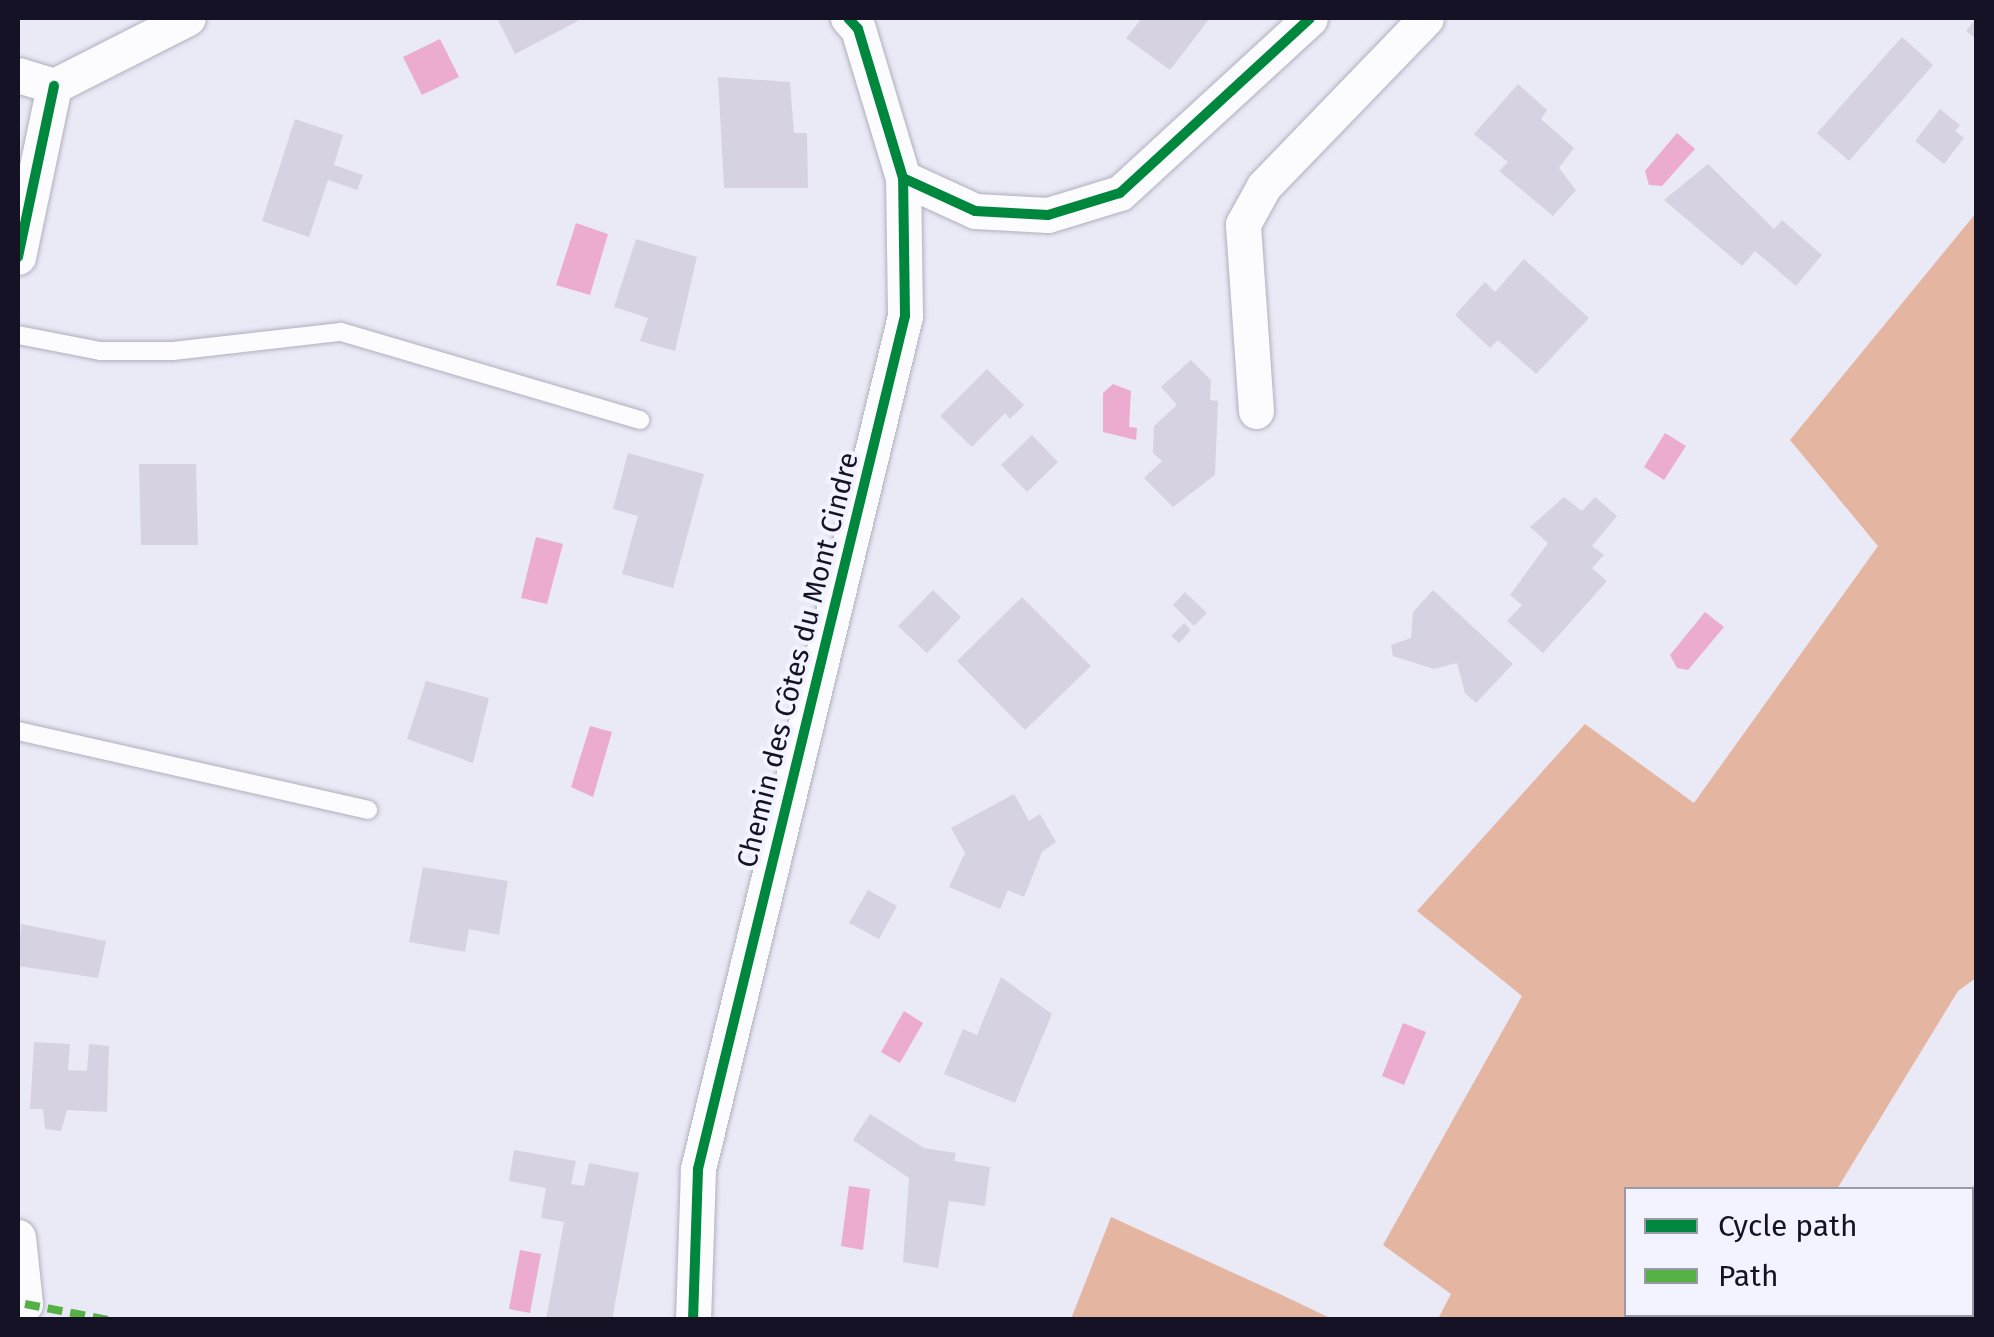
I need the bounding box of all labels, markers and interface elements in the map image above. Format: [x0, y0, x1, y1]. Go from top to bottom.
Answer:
street label: Chemin des Côtes du Mont Cindre [730, 449, 866, 871]
legend [1624, 1187, 1974, 1317]
text: Cycle path [1718, 1208, 1857, 1244]
text: Path [1718, 1258, 1779, 1294]

